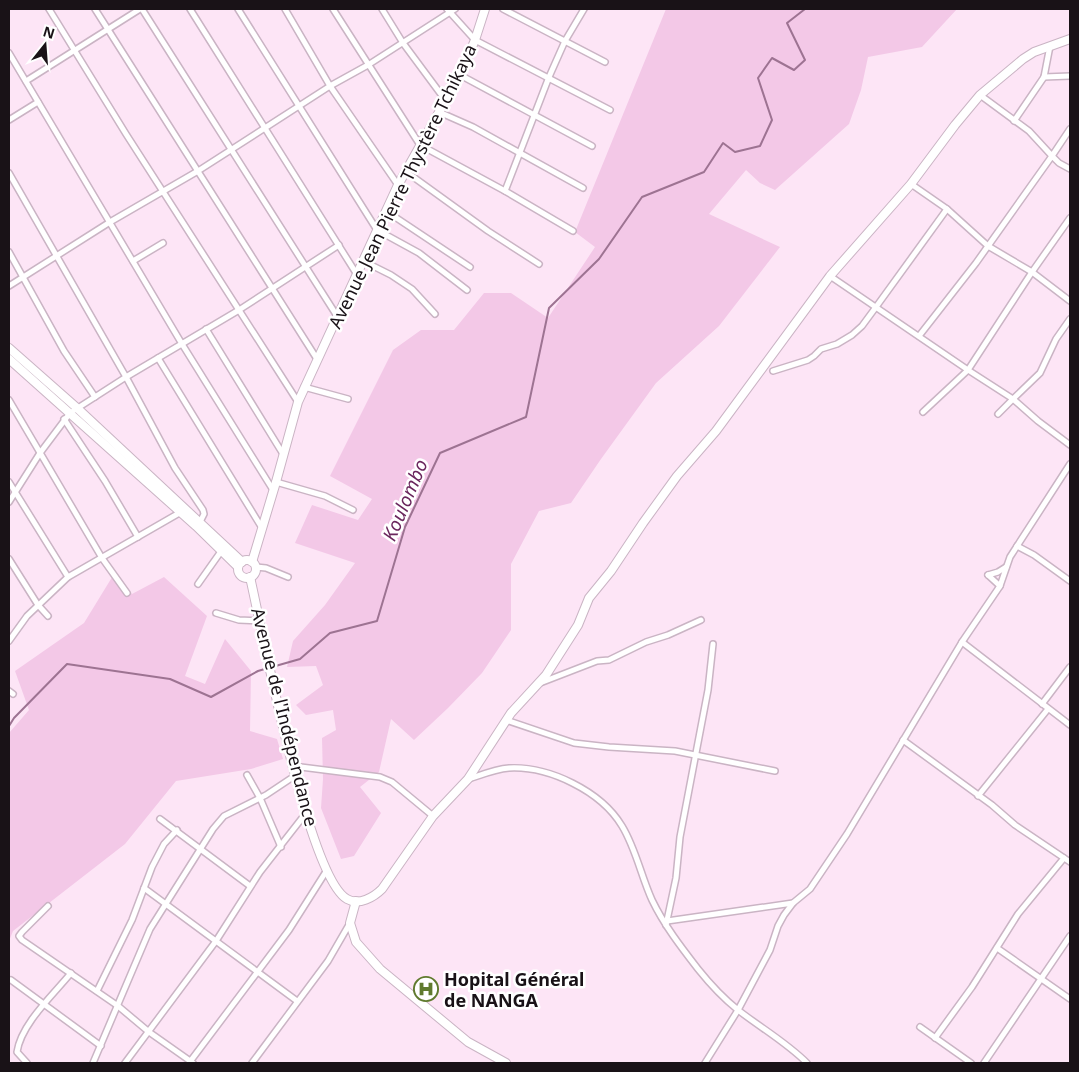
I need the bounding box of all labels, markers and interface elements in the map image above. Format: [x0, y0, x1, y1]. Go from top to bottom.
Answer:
north arrow [20, 20, 70, 70]
text: N [41, 21, 57, 43]
street label: Avenue Jean Pierre Thystère Tchikaya [322, 40, 482, 332]
water label: Koulombo [376, 455, 434, 545]
street label: Avenue de l'Indépendance [246, 605, 324, 829]
place label: Hopital Général de NANGA [444, 967, 584, 1012]
hospital icon: Hopital Général de NANGA [413, 976, 439, 1002]

